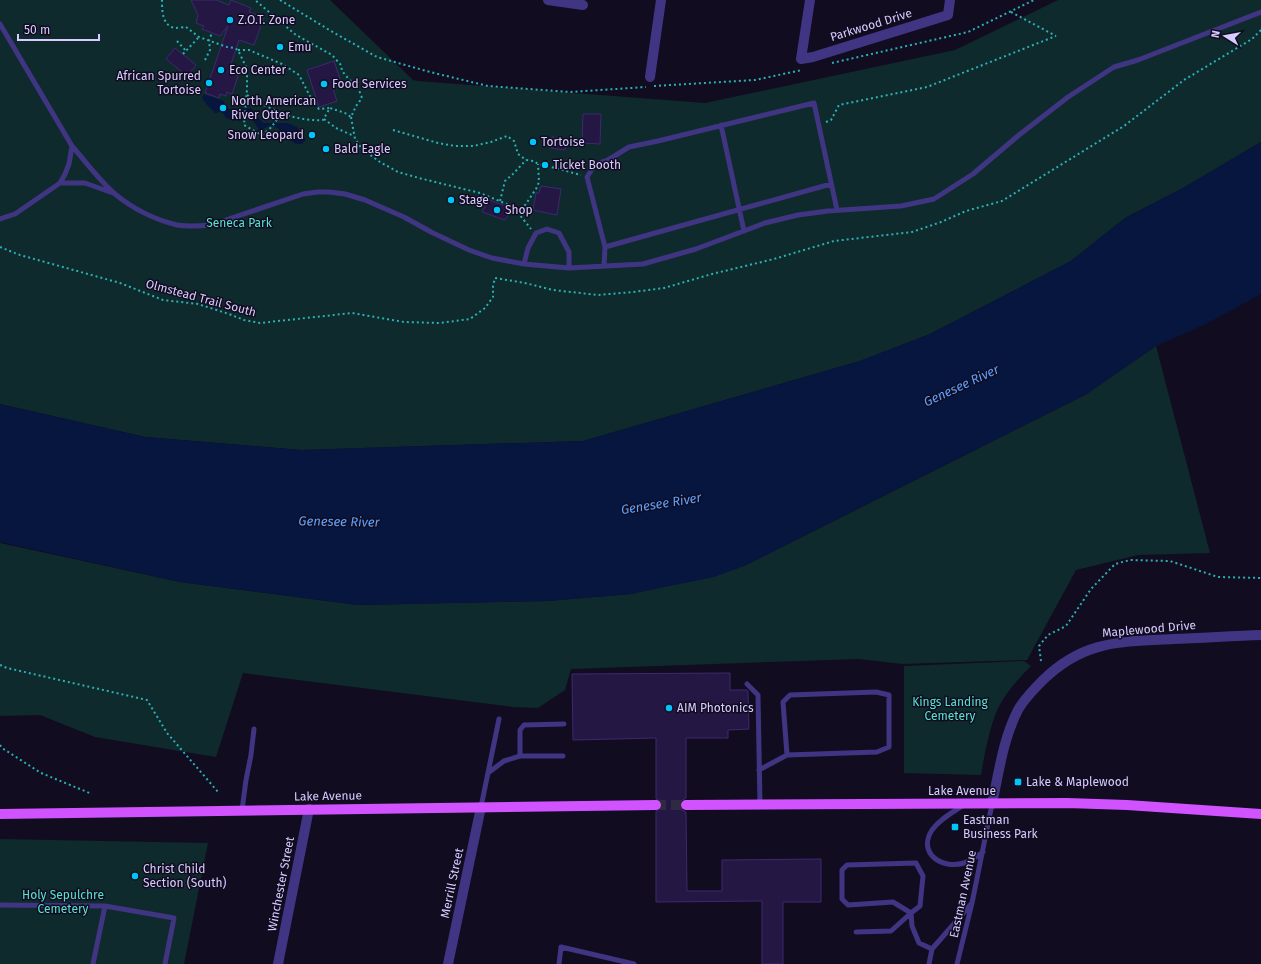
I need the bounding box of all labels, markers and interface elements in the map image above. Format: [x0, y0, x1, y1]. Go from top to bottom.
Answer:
street label: Parkwood Drive [828, 6, 914, 44]
place label: Z.O.T. Zone [238, 13, 295, 27]
marker: Z.O.T. Zone [225, 15, 235, 25]
scale bar [18, 16, 99, 42]
north arrow [1205, 16, 1245, 56]
text: 50 m [24, 23, 50, 37]
text: N [1209, 29, 1223, 39]
place label: Emu [288, 40, 312, 54]
marker: Emu [275, 42, 285, 52]
place label: Eco Center [229, 63, 287, 77]
marker: Eco Center [216, 65, 226, 75]
place label: African Spurred Tortoise [116, 69, 201, 97]
place label: Food Services [332, 77, 407, 91]
marker: African Spurred Tortoise [204, 78, 214, 88]
marker: Food Services [319, 79, 329, 89]
place label: North American River Otter [231, 94, 316, 122]
marker: North American River Otter [218, 103, 228, 113]
place label: Snow Leopard [227, 128, 304, 142]
marker: Snow Leopard [307, 130, 317, 140]
place label: Tortoise [541, 135, 585, 149]
marker: Tortoise [528, 137, 538, 147]
place label: Bald Eagle [334, 142, 390, 156]
marker: Bald Eagle [321, 144, 331, 154]
place label: Ticket Booth [553, 158, 621, 172]
marker: Ticket Booth [540, 160, 550, 170]
place label: Stage [459, 193, 489, 207]
marker: Stage [446, 195, 456, 205]
place label: Shop [505, 203, 533, 217]
marker: Shop [492, 205, 502, 215]
park label: Seneca Park [206, 216, 273, 230]
street label: Olmstead Trail South [144, 277, 258, 319]
water label: Genesee River [921, 361, 1002, 409]
water label: Genesee River [620, 490, 703, 517]
water label: Genesee River [298, 513, 381, 530]
street label: Maplewood Drive [1102, 618, 1196, 640]
park label: Kings Landing Cemetery [912, 695, 989, 723]
place label: AIM Photonics [677, 701, 754, 715]
marker: AIM Photonics [664, 703, 674, 713]
place label: Lake & Maplewood [1026, 775, 1129, 789]
marker: Lake & Maplewood [1013, 777, 1023, 787]
street label: Lake Avenue [928, 784, 996, 798]
street label: Lake Avenue [294, 788, 362, 804]
place label: Eastman Business Park [963, 813, 1039, 841]
marker: Eastman Business Park [950, 822, 960, 832]
street label: Winchester Street [265, 835, 297, 933]
street label: Merrill Street [438, 846, 466, 919]
street label: Eastman Avenue [947, 849, 979, 939]
place label: Christ Child Section (South) [143, 862, 227, 890]
marker: Christ Child Section (South) [130, 871, 140, 881]
park label: Holy Sepulchre Cemetery [22, 888, 104, 916]

